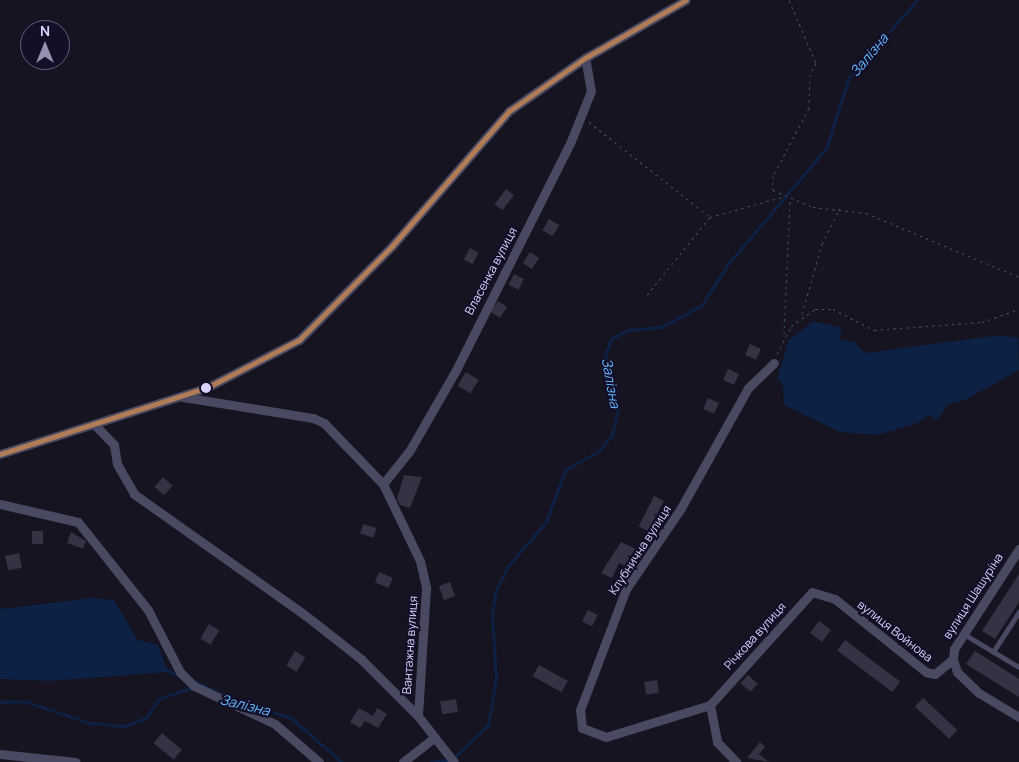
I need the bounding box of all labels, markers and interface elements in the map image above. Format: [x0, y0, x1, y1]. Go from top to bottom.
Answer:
north arrow [20, 20, 70, 70]
text: N [40, 21, 50, 40]
water label: Залізна [846, 30, 892, 80]
street label: Власенка вулиця [462, 225, 520, 317]
water label: Залізна [598, 357, 624, 409]
unlabelled marker [201, 383, 211, 393]
street label: Клубнична вулиця [606, 503, 674, 597]
street label: вулиця Шашуріна [940, 550, 1006, 642]
street label: Вантажна вулиця [399, 595, 421, 695]
street label: вулиця Войнова [855, 597, 935, 665]
street label: Річкова вулиця [721, 599, 789, 673]
water label: Залізна [218, 691, 272, 719]

